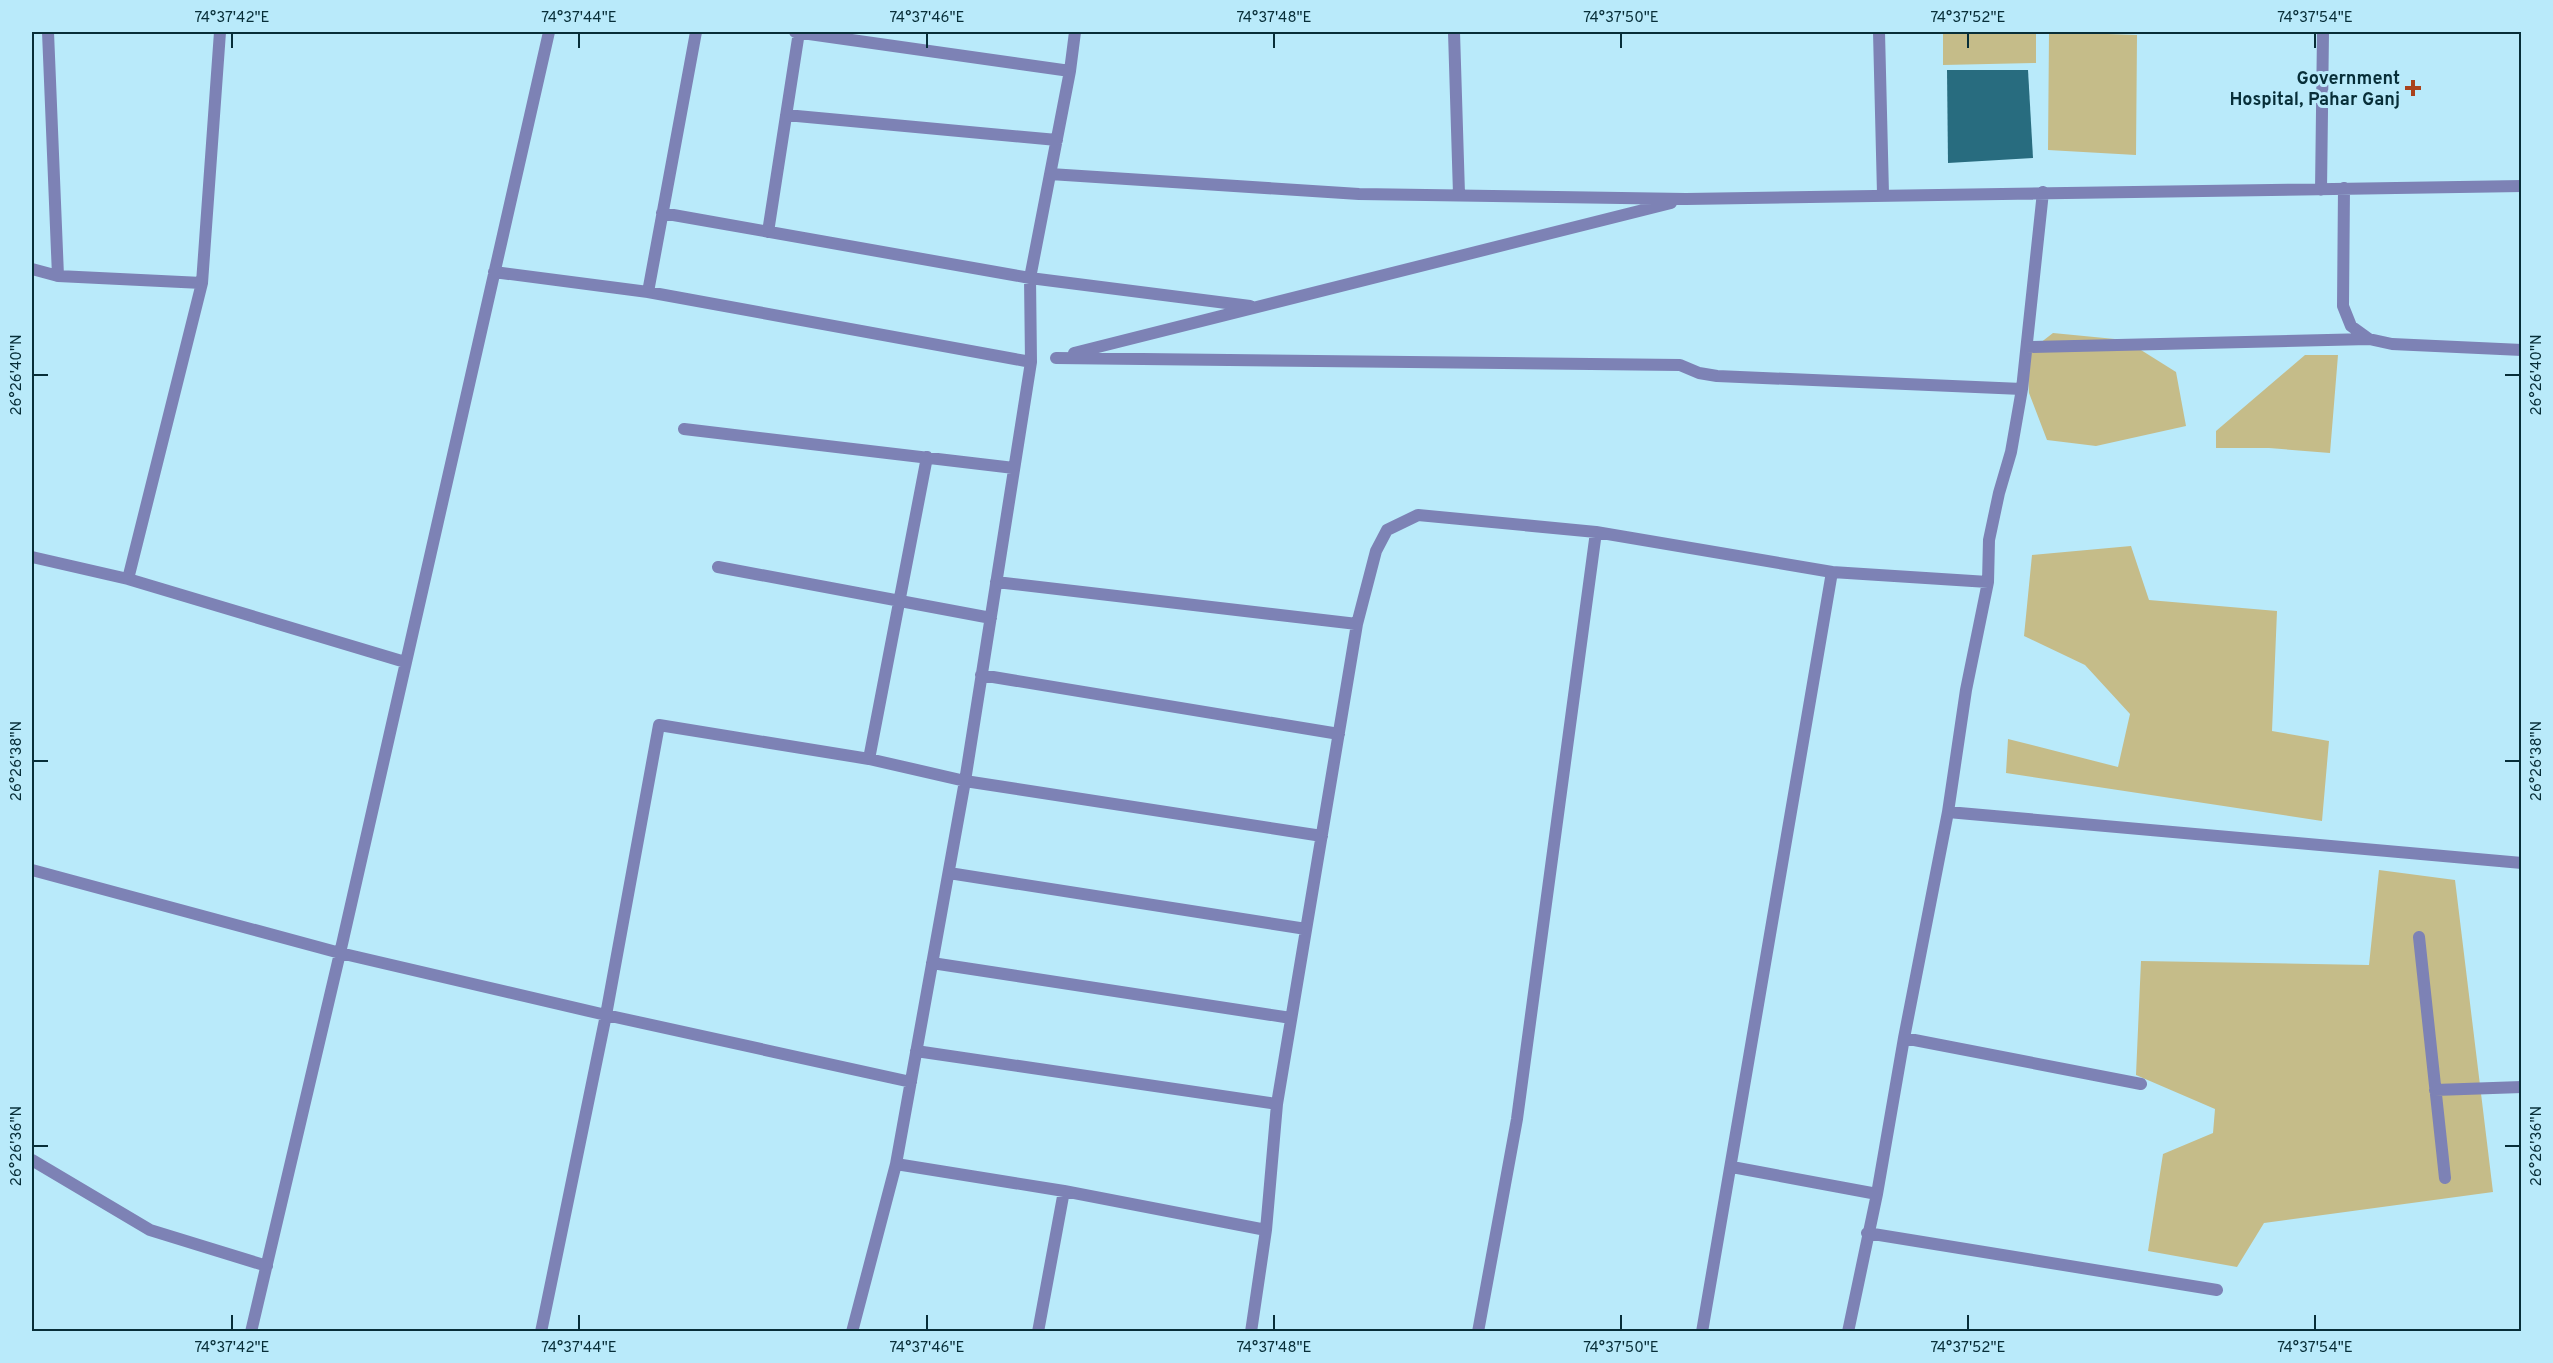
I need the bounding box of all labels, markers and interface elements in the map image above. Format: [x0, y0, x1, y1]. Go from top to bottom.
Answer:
text: 74°37'42"E [194, 9, 270, 28]
text: 74°37'44"E [541, 9, 617, 28]
text: 74°37'46"E [890, 9, 965, 28]
text: 74°37'48"E [1236, 9, 1312, 28]
text: 74°37'50"E [1583, 9, 1659, 28]
text: 74°37'52"E [1930, 9, 2006, 28]
text: 74°37'54"E [2277, 9, 2353, 28]
place label: Government Hospital, Pahar Ganj [2229, 68, 2400, 112]
marker: Government Hospital, Pahar Ganj [2404, 79, 2422, 97]
text: 26°26'40"N [8, 334, 27, 416]
text: 26°26'40"N [2528, 334, 2547, 416]
text: 26°26'38"N [8, 721, 27, 801]
text: 26°26'38"N [2528, 721, 2547, 801]
text: 26°26'36"N [8, 1106, 27, 1186]
text: 26°26'36"N [2528, 1106, 2547, 1186]
text: 74°37'42"E [194, 1339, 270, 1358]
text: 74°37'44"E [541, 1339, 617, 1358]
text: 74°37'46"E [890, 1339, 965, 1358]
text: 74°37'48"E [1236, 1339, 1312, 1358]
text: 74°37'50"E [1583, 1339, 1659, 1358]
text: 74°37'52"E [1930, 1339, 2006, 1358]
text: 74°37'54"E [2277, 1339, 2353, 1358]

